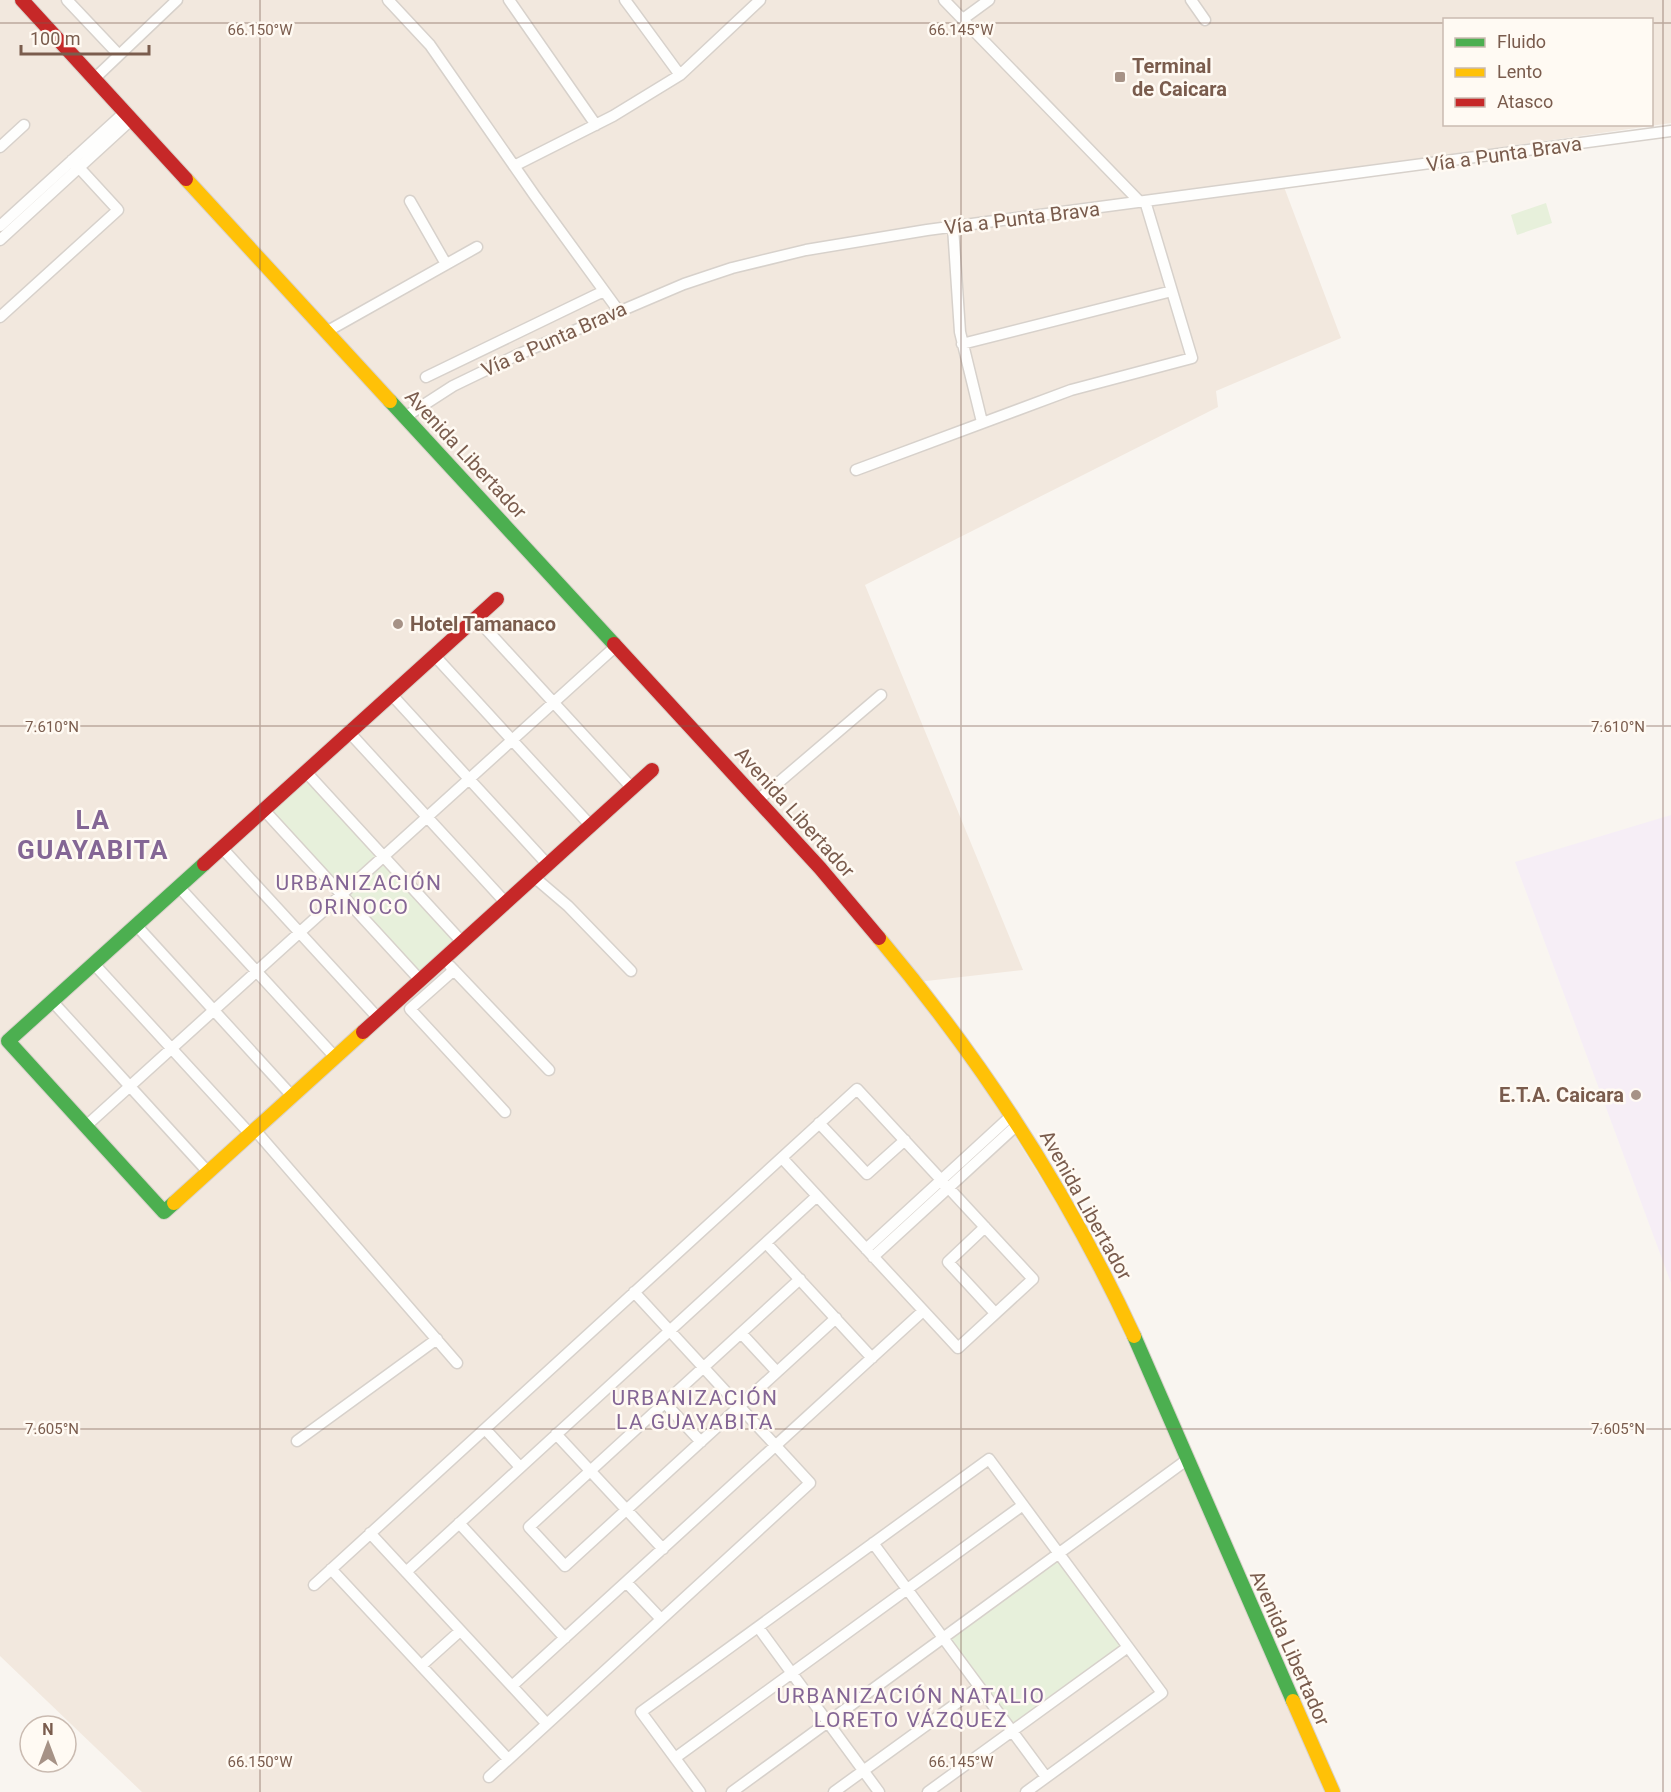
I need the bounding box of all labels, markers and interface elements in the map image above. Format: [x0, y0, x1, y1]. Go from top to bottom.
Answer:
scale bar [21, 18, 148, 56]
legend [1443, 18, 1653, 126]
text: 66.150°W [227, 21, 293, 39]
text: 66.145°W [928, 21, 994, 39]
text: 100 m [30, 28, 81, 49]
text: Fluido [1497, 31, 1546, 52]
place label: Terminal de Caicara [1132, 54, 1227, 101]
text: Lento [1497, 61, 1542, 82]
marker: Terminal de Caicara [1113, 70, 1127, 84]
text: Atasco [1497, 91, 1553, 112]
street label: Vía a Punta Brava [1425, 131, 1583, 177]
street label: Vía a Punta Brava [943, 197, 1101, 239]
street label: Vía a Punta Brava [478, 296, 630, 382]
street label: Avenida Libertador [400, 385, 532, 524]
place label: Hotel Tamanaco [410, 612, 556, 636]
marker: Hotel Tamanaco [391, 617, 405, 631]
text: 7.610°N [25, 718, 79, 736]
text: 7.610°N [1591, 718, 1645, 736]
street label: Avenida Libertador [730, 742, 860, 882]
district label: LA GUAYABITA [17, 805, 169, 865]
district label: URBANIZACIÓN ORINOCO [275, 871, 443, 919]
place label: E.T.A. Caicara [1499, 1083, 1624, 1107]
marker: E.T.A. Caicara [1629, 1088, 1643, 1102]
street label: Avenida Libertador [1035, 1126, 1137, 1284]
district label: URBANIZACIÓN LA GUAYABITA [611, 1386, 779, 1434]
text: 7.605°N [25, 1420, 79, 1438]
text: 7.605°N [1591, 1420, 1645, 1438]
street label: Avenida Libertador [1245, 1567, 1335, 1730]
district label: URBANIZACIÓN NATALIO LORETO VÁZQUEZ [777, 1684, 1045, 1732]
north arrow [18, 1714, 78, 1774]
text: N [42, 1720, 54, 1739]
text: 66.150°W [227, 1753, 293, 1771]
text: 66.145°W [928, 1753, 994, 1771]

